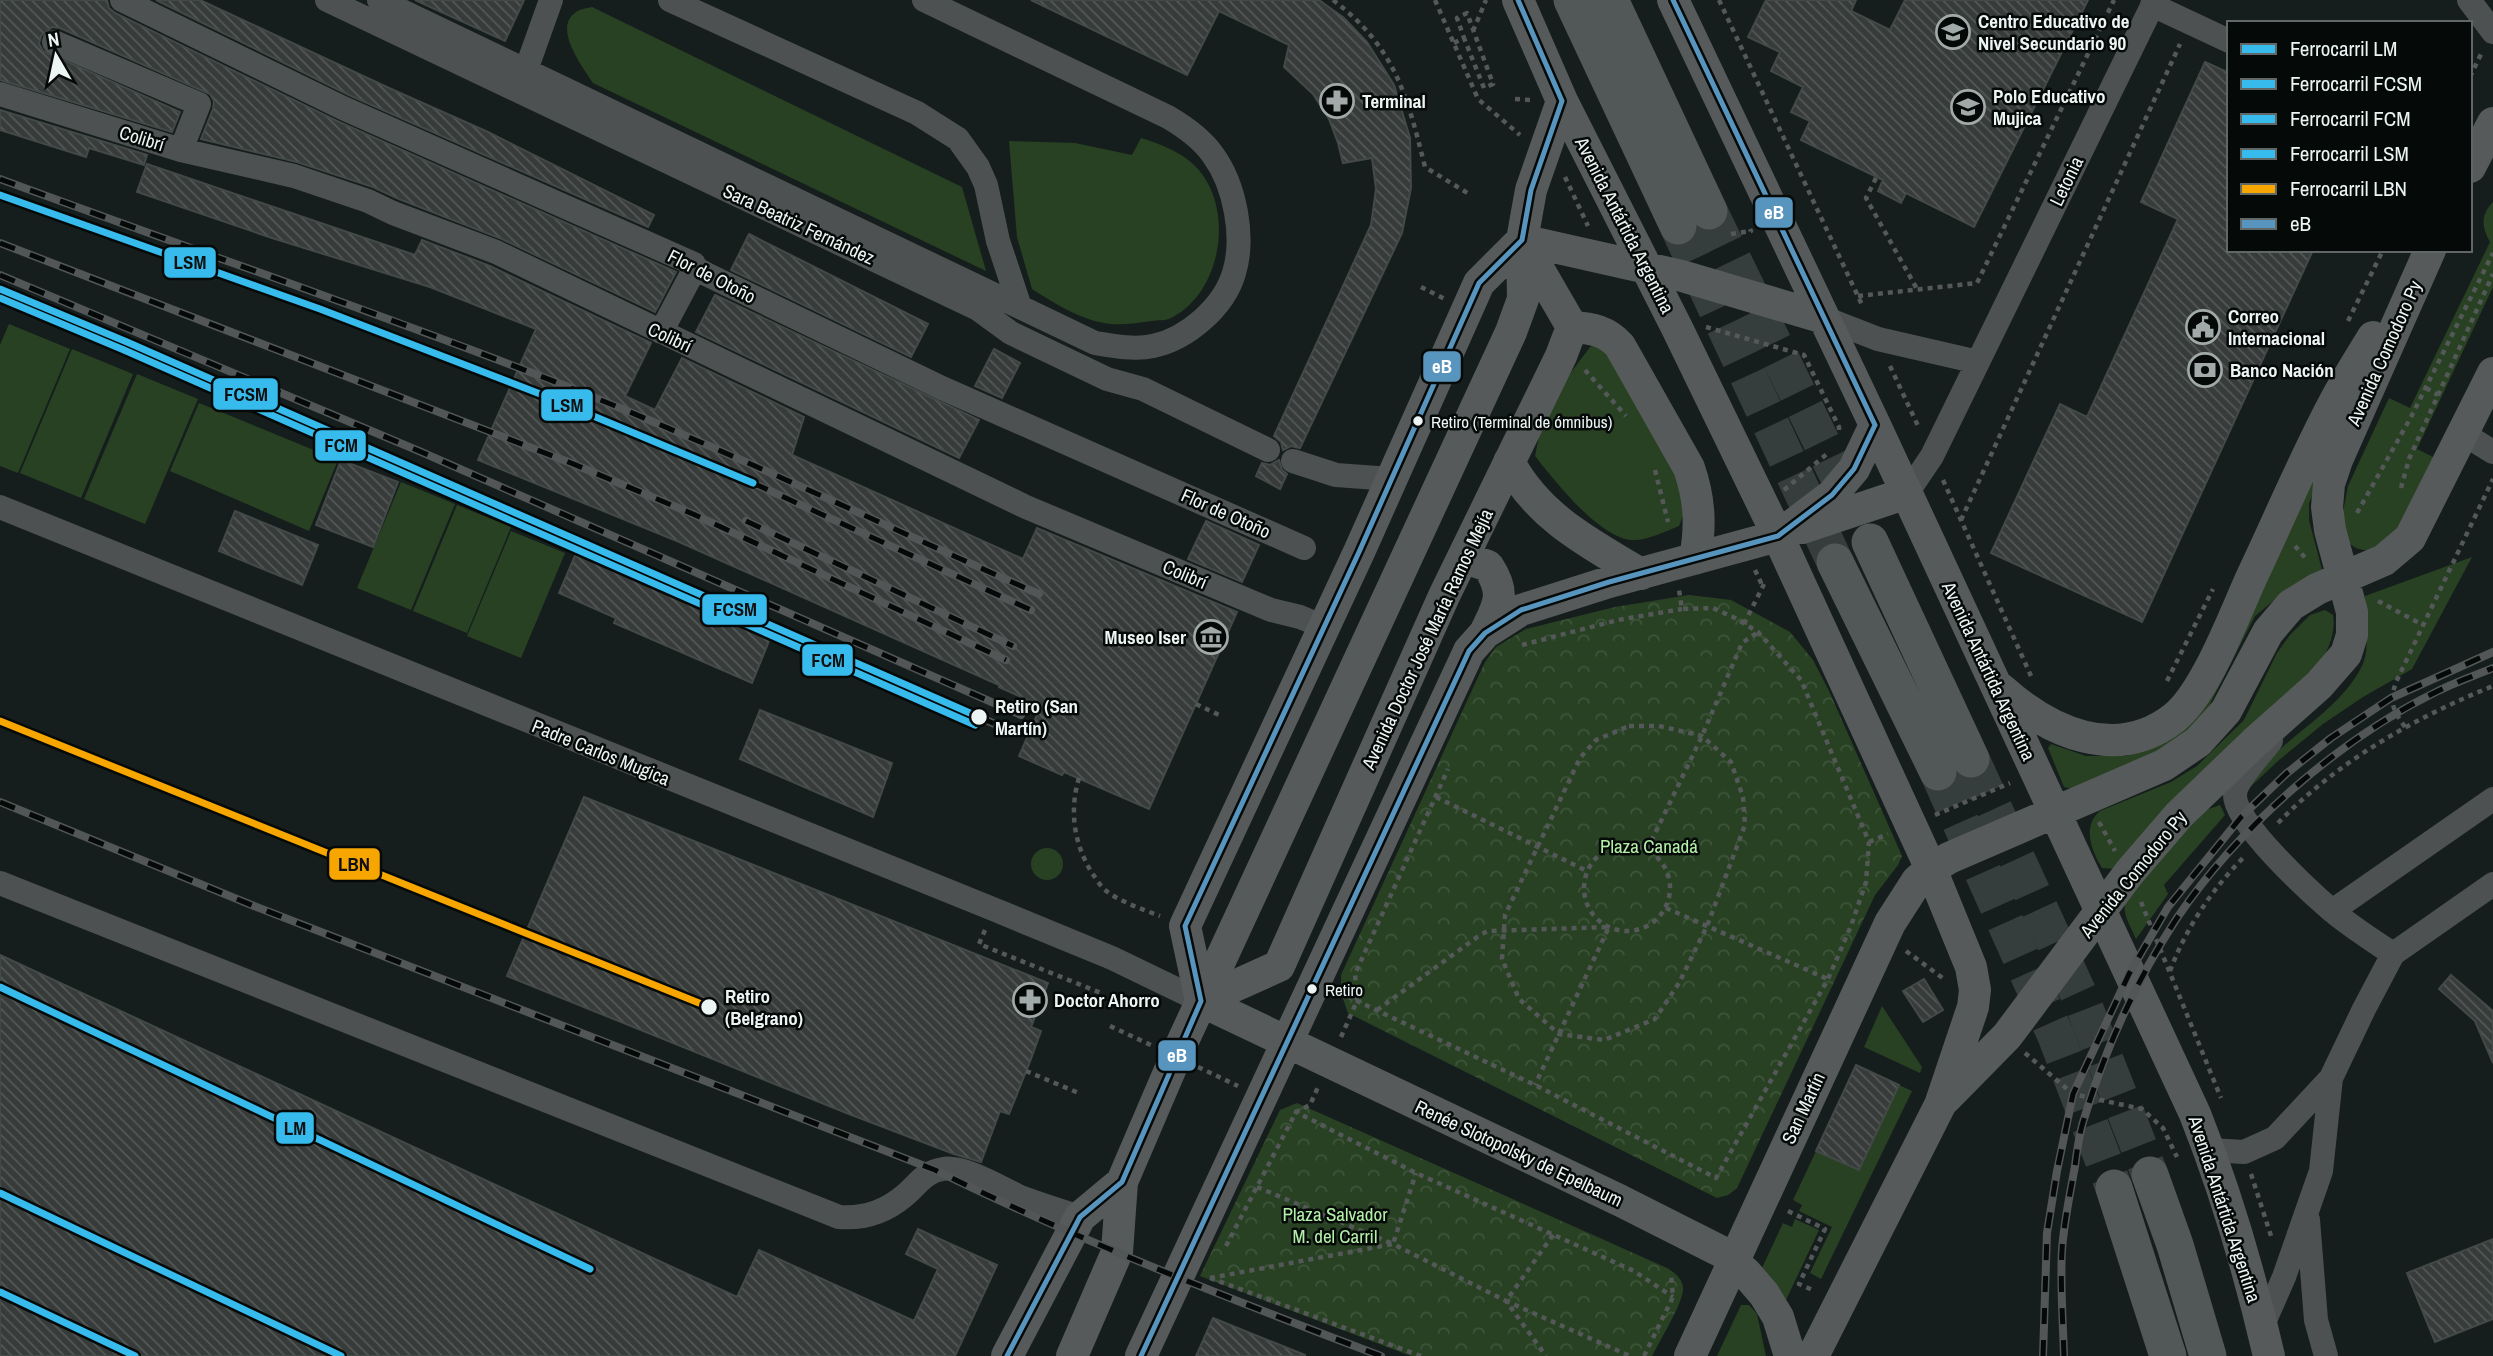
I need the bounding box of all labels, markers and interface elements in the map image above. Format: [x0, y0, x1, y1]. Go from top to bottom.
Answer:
place label: Centro Educativo de Nivel Secundario 90 [1978, 8, 2130, 56]
school or university icon: Centro Educativo de Nivel Secundario 90 [1934, 13, 1972, 51]
north arrow [21, 21, 91, 91]
legend [2227, 21, 2472, 252]
text: N [46, 25, 61, 53]
text: Ferrocarril LM [2290, 34, 2397, 63]
text: Ferrocarril FCSM [2290, 69, 2422, 98]
pharmacy icon: Terminal [1318, 82, 1356, 120]
place label: Polo Educativo Mujica [1993, 83, 2106, 131]
place label: Terminal [1362, 88, 1426, 114]
school or university icon: Polo Educativo Mujica [1949, 88, 1987, 126]
text: Ferrocarril FCM [2290, 104, 2411, 133]
street label: Colibrí [116, 119, 168, 157]
street label: Avenida Antártida Argentina [1569, 131, 1681, 318]
text: Ferrocarril LSM [2290, 139, 2409, 168]
street label: Letonia [2043, 152, 2089, 210]
text: Ferrocarril LBN [2290, 174, 2407, 203]
street label: Sara Beatriz Fernández [719, 177, 879, 271]
line badge: eB [1754, 196, 1794, 229]
text: eB [1764, 199, 1784, 225]
text: eB [2290, 209, 2311, 238]
street label: Flor de Otoño [664, 243, 760, 309]
line badge: LSM [163, 246, 217, 279]
text: LSM [174, 249, 206, 275]
street label: Avenida Comodoro Py [2340, 276, 2428, 431]
place label: Correo Internacional [2228, 303, 2325, 351]
public building icon: Correo Internacional [2184, 308, 2222, 346]
street label: Colibrí [644, 316, 697, 359]
line badge: eB [1422, 350, 1462, 383]
bank icon: Banco Nación [2186, 351, 2224, 389]
text: eB [1432, 353, 1452, 379]
place label: Banco Nación [2230, 357, 2334, 383]
line badge: FCSM [212, 377, 279, 411]
text: FCSM [224, 381, 268, 407]
line badge: LSM [540, 388, 594, 422]
text: LSM [551, 392, 583, 418]
place label: Retiro (Terminal de ómnibus) [1431, 410, 1612, 433]
marker: Retiro (Terminal de ómnibus) [1411, 414, 1425, 428]
line badge: FCM [314, 429, 367, 462]
text: FCM [324, 432, 358, 458]
street label: Flor de Otoño [1177, 482, 1275, 544]
street label: Avenida Doctor José María Ramos Mejía [1355, 504, 1499, 774]
street label: Colibrí [1159, 553, 1212, 595]
street label: Avenida Antártida Argentina [1936, 576, 2042, 765]
line badge: FCSM [701, 593, 768, 626]
text: FCSM [713, 596, 757, 622]
museum icon: Museo Iser [1192, 618, 1230, 656]
place label: Museo Iser [1105, 624, 1186, 650]
line badge: FCM [801, 643, 854, 677]
text: FCM [811, 647, 845, 673]
place label: Retiro (San Martín) [995, 693, 1078, 741]
marker: Retiro (San Martín) [969, 707, 989, 727]
street label: Padre Carlos Mugica [528, 713, 674, 792]
street label: Avenida Comodoro Py [2073, 805, 2192, 944]
park label: Plaza Canadá [1600, 833, 1698, 859]
line badge: LBN [328, 847, 381, 881]
text: LBN [338, 851, 370, 877]
place label: Retiro [1325, 978, 1363, 1001]
pharmacy icon: Doctor Ahorro [1011, 981, 1049, 1019]
marker: Retiro [1305, 982, 1319, 996]
place label: Retiro (Belgrano) [725, 983, 803, 1031]
place label: Doctor Ahorro [1054, 987, 1160, 1013]
marker: Retiro (Belgrano) [699, 997, 719, 1017]
line badge: eB [1157, 1039, 1197, 1072]
text: eB [1167, 1042, 1187, 1068]
street label: San Martín [1775, 1068, 1831, 1148]
street label: Renée Slotopolsky de Epelbaum [1411, 1093, 1627, 1213]
line badge: LM [275, 1111, 315, 1145]
street label: Avenida Antártida Argentina [2182, 1111, 2268, 1306]
text: LM [284, 1115, 306, 1141]
park label: Plaza Salvador M. del Carril [1283, 1201, 1388, 1249]

